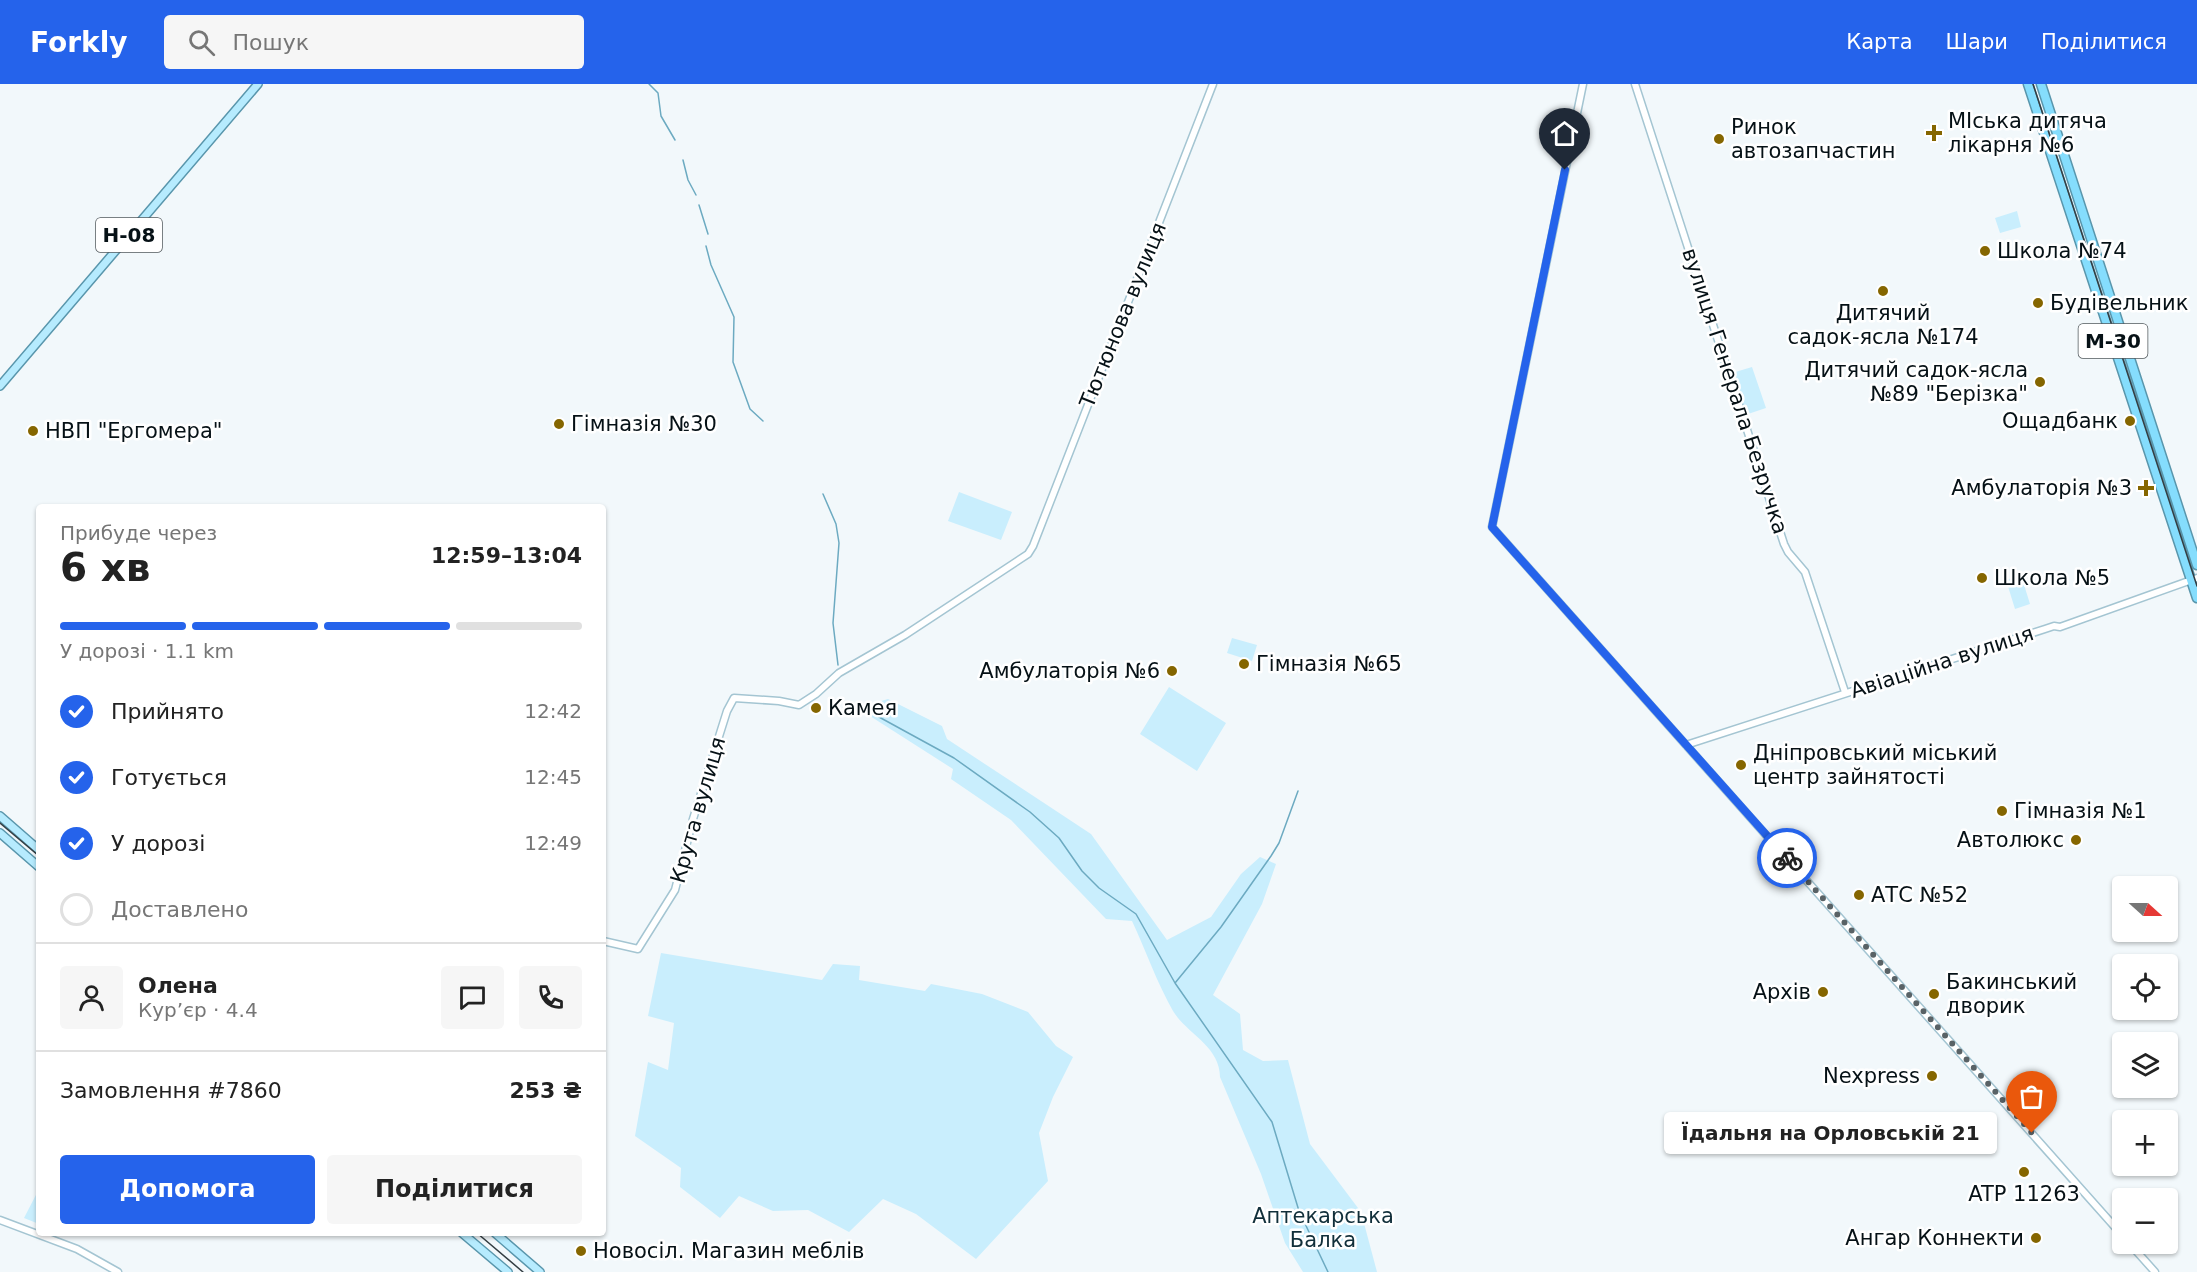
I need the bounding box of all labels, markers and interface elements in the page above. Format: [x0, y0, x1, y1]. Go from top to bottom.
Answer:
search box [164, 15, 584, 69]
text: Forkly [30, 26, 128, 59]
icon: search [185, 26, 218, 59]
text: Пошук [233, 30, 309, 55]
text: Карта [1846, 30, 1913, 54]
text: Шари [1946, 30, 2008, 54]
text: Поділитися [2041, 30, 2167, 54]
pin [1539, 108, 1590, 170]
place label: МІська дитяча лікарня №6 [1948, 109, 2107, 157]
place label: Ринок автозапчастин [1731, 115, 1896, 163]
icon: home [1548, 117, 1581, 150]
marker: МІська дитяча лікарня №6 [1925, 124, 1943, 142]
marker: Ринок автозапчастин [1712, 132, 1726, 146]
road number: Н-08 [96, 218, 162, 252]
street label: Тютюнова вулиця [1074, 219, 1171, 412]
place label: Школа №74 [1997, 239, 2127, 263]
marker: Школа №74 [1978, 244, 1992, 258]
street label: вулиця Генерала Безручка [1677, 245, 1793, 537]
marker: Дитячий садок-ясла №174 [1876, 284, 1890, 298]
place label: Будівельник [2050, 291, 2188, 315]
marker: Будівельник [2031, 296, 2045, 310]
place label: Дитячий садок-ясла №174 [1787, 301, 1979, 349]
road number: М-30 [2078, 324, 2148, 358]
place label: Дитячий садок-ясла №89 "Берізка" [1804, 358, 2028, 406]
marker: Дитячий садок-ясла №89 "Берізка" [2033, 375, 2047, 389]
place label: Ощадбанк [2002, 409, 2118, 433]
place label: Гімназія №30 [571, 412, 717, 436]
marker: Ощадбанк [2123, 414, 2137, 428]
marker: Гімназія №30 [552, 417, 566, 431]
place label: НВП "Ергомера" [45, 419, 222, 443]
marker: НВП "Ергомера" [26, 424, 40, 438]
place label: Амбулаторія №3 [1951, 476, 2132, 500]
marker: Амбулаторія №3 [2137, 479, 2155, 497]
text: Прибуде через [60, 521, 217, 545]
text: 12:59–13:04 [431, 543, 582, 568]
text: 6 хв [60, 545, 151, 590]
place label: Школа №5 [1994, 566, 2110, 590]
marker: Школа №5 [1975, 571, 1989, 585]
street label: Авіаційна вулиця [1847, 621, 2037, 703]
text: У дорозі · 1.1 km [60, 639, 234, 663]
place label: Гімназія №65 [1256, 652, 1402, 676]
marker: Гімназія №65 [1237, 657, 1251, 671]
place label: Амбулаторія №6 [979, 659, 1160, 683]
marker: Амбулаторія №6 [1165, 664, 1179, 678]
icon: check [60, 695, 93, 728]
place label: Камея [828, 696, 897, 720]
text: Прийнято [111, 699, 224, 724]
text: 12:42 [524, 699, 582, 723]
marker: Камея [809, 701, 823, 715]
street label: Крута вулиця [666, 734, 730, 886]
place label: Дніпровський міський центр зайнятості [1753, 741, 1997, 789]
marker: Дніпровський міський центр зайнятості [1734, 758, 1748, 772]
icon: check [60, 761, 93, 794]
text: Готується [111, 765, 227, 790]
text: 12:45 [524, 765, 582, 789]
place label: Гімназія №1 [2014, 799, 2147, 823]
marker: Гімназія №1 [1995, 804, 2009, 818]
icon: check [60, 827, 93, 860]
courier [1757, 828, 1817, 888]
place label: Автолюкс [1957, 828, 2064, 852]
text: У дорозі [111, 831, 205, 856]
text: 12:49 [524, 831, 582, 855]
marker: Автолюкс [2069, 833, 2083, 847]
icon: bike [1771, 842, 1804, 875]
north arrow [2112, 876, 2178, 942]
map controls [2112, 876, 2178, 1254]
place label: АТС №52 [1871, 883, 1968, 907]
marker: АТС №52 [1852, 888, 1866, 902]
text: Доставлено [111, 897, 248, 922]
button: locate [2112, 954, 2178, 1020]
button: person [60, 966, 123, 1029]
button: chat [441, 966, 504, 1029]
button: phone [519, 966, 582, 1029]
place label: Бакинський дворик [1946, 970, 2077, 1018]
text: Олена [138, 973, 218, 998]
place label: Архів [1753, 980, 1811, 1004]
marker: Архів [1816, 985, 1830, 999]
marker: Бакинський дворик [1927, 987, 1941, 1001]
text: Кур’єр · 4.4 [138, 998, 258, 1022]
button: layers [2112, 1032, 2178, 1098]
place label: Nexpress [1823, 1064, 1920, 1088]
marker: Nexpress [1925, 1069, 1939, 1083]
pin [2006, 1071, 2057, 1133]
text: Замовлення #7860 [60, 1078, 282, 1103]
text: 253 ₴ [510, 1078, 582, 1103]
icon: bag [2015, 1080, 2048, 1113]
button: + [2112, 1110, 2178, 1176]
callout: Їдальня на Орловській 21 [1663, 1112, 1996, 1154]
text: Їдальня на Орловській 21 [1681, 1121, 1980, 1145]
button: Допомога [60, 1155, 315, 1224]
button: Поділитися [327, 1155, 582, 1224]
marker: ATP 11263 [2017, 1165, 2031, 1179]
place label: ATP 11263 [1968, 1182, 2080, 1206]
button: − [2112, 1188, 2178, 1254]
park label: Аптекарська Балка [1252, 1204, 1394, 1252]
place label: Ангар Коннекти [1845, 1226, 2024, 1250]
marker: Ангар Коннекти [2029, 1231, 2043, 1245]
place label: Новосіл. Магазин меблів [593, 1239, 864, 1263]
marker: Новосіл. Магазин меблів [574, 1244, 588, 1258]

